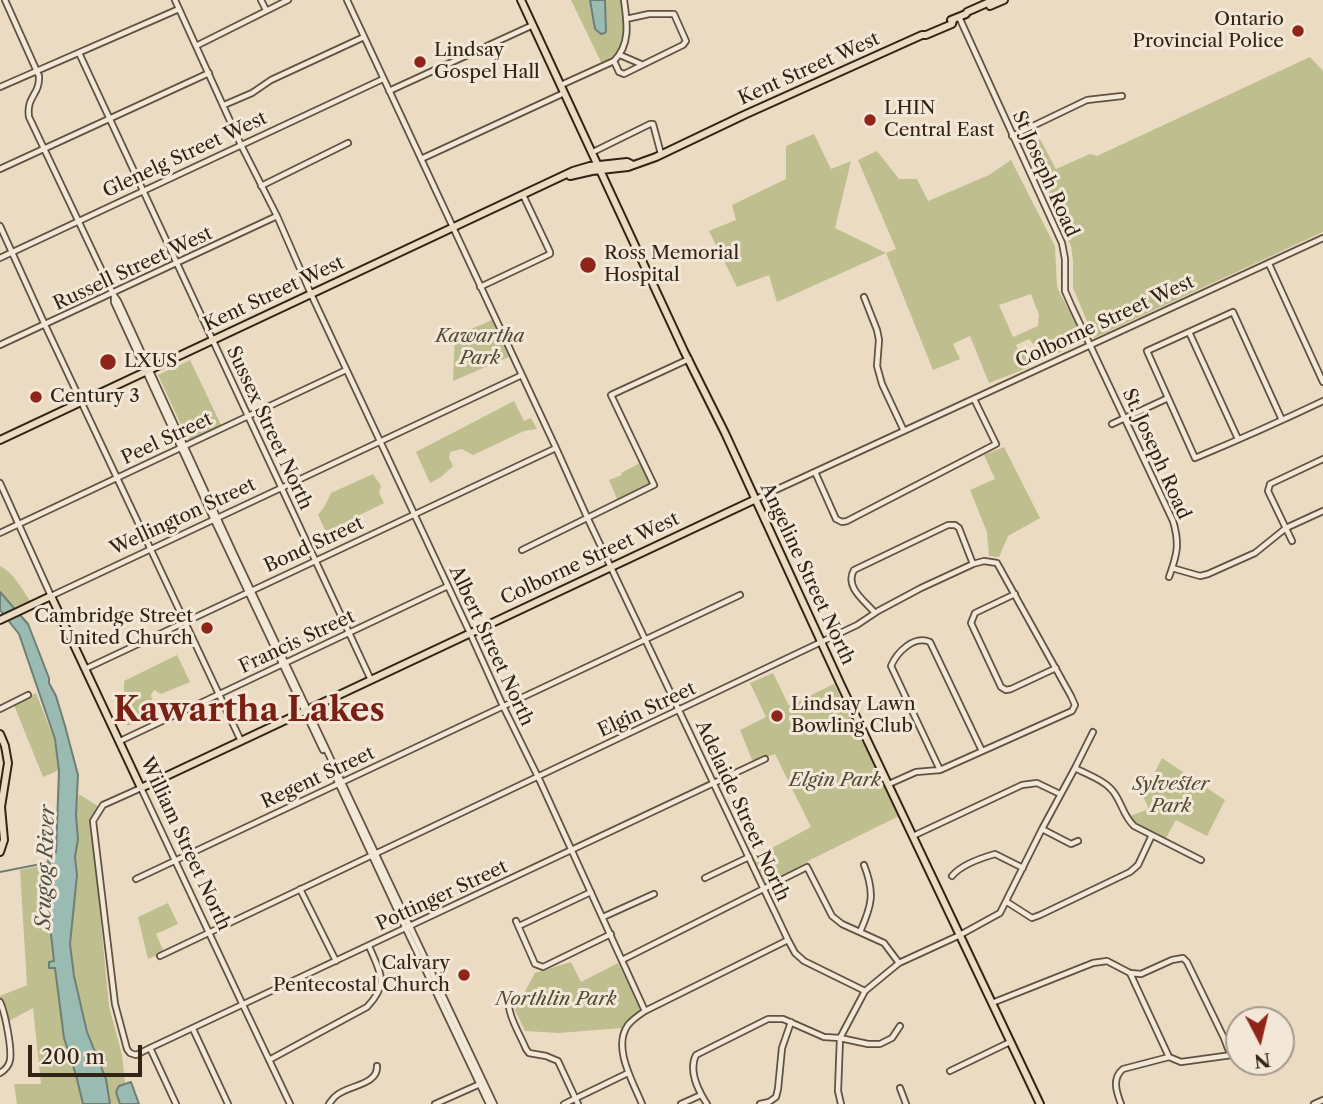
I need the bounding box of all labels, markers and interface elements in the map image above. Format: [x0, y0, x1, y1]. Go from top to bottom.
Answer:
place label: Ontario Provincial Police [1132, 9, 1284, 53]
marker: Ontario Provincial Police [1290, 23, 1306, 39]
street label: Kent Street West [735, 28, 883, 110]
place label: Lindsay Gospel Hall [434, 40, 540, 84]
marker: Lindsay Gospel Hall [412, 54, 428, 70]
place label: LHIN Central East [884, 98, 995, 142]
street label: Glenelg Street West [99, 107, 271, 203]
street label: St Joseph Road [1007, 107, 1083, 241]
marker: LHIN Central East [862, 112, 878, 128]
street label: Russell Street West [50, 222, 216, 316]
place label: Ross Memorial Hospital [604, 243, 739, 287]
street label: Kent Street West [200, 252, 348, 336]
marker: Ross Memorial Hospital [578, 255, 598, 275]
street label: Colborne Street West [1012, 271, 1198, 373]
park label: Kawartha Park [435, 326, 525, 370]
street label: Sussex Street North [221, 343, 317, 513]
place label: LXUS [124, 351, 177, 373]
marker: LXUS [98, 352, 118, 372]
street label: St. Joseph Road [1117, 385, 1195, 523]
place label: Century 3 [50, 386, 140, 408]
marker: Century 3 [28, 389, 44, 405]
street label: Peel Street [118, 408, 216, 470]
street label: Wellington Street [107, 473, 259, 561]
street label: Angeline Street North [755, 479, 859, 669]
street label: Colborne Street West [497, 508, 683, 610]
street label: Bond Street [261, 512, 367, 578]
street label: Albert Street North [444, 562, 538, 730]
street label: Francis Street [236, 605, 358, 679]
place label: Cambridge Street United Church [34, 606, 193, 650]
marker: Cambridge Street United Church [199, 620, 215, 636]
street label: Elgin Street [594, 677, 700, 743]
district label: Kawartha Lakes [113, 691, 385, 731]
place label: Lindsay Lawn Bowling Club [791, 694, 916, 738]
marker: Lindsay Lawn Bowling Club [769, 708, 785, 724]
street label: Adelaide Street North [690, 717, 794, 905]
street label: Regent Street [258, 742, 378, 814]
street label: William Street North [135, 754, 235, 934]
park label: Elgin Park [789, 770, 881, 792]
park label: Sylvester Park [1133, 774, 1209, 818]
water label: Scugog River [31, 804, 61, 930]
street label: Pottinger Street [373, 856, 511, 936]
place label: Calvary Pentecostal Church [273, 953, 450, 997]
marker: Calvary Pentecostal Church [456, 967, 472, 983]
park label: Northlin Park [495, 989, 617, 1011]
north arrow [1225, 1006, 1295, 1076]
scale bar [32, 1030, 145, 1074]
text: 200 m [41, 1044, 105, 1069]
text: N [1253, 1048, 1272, 1073]

